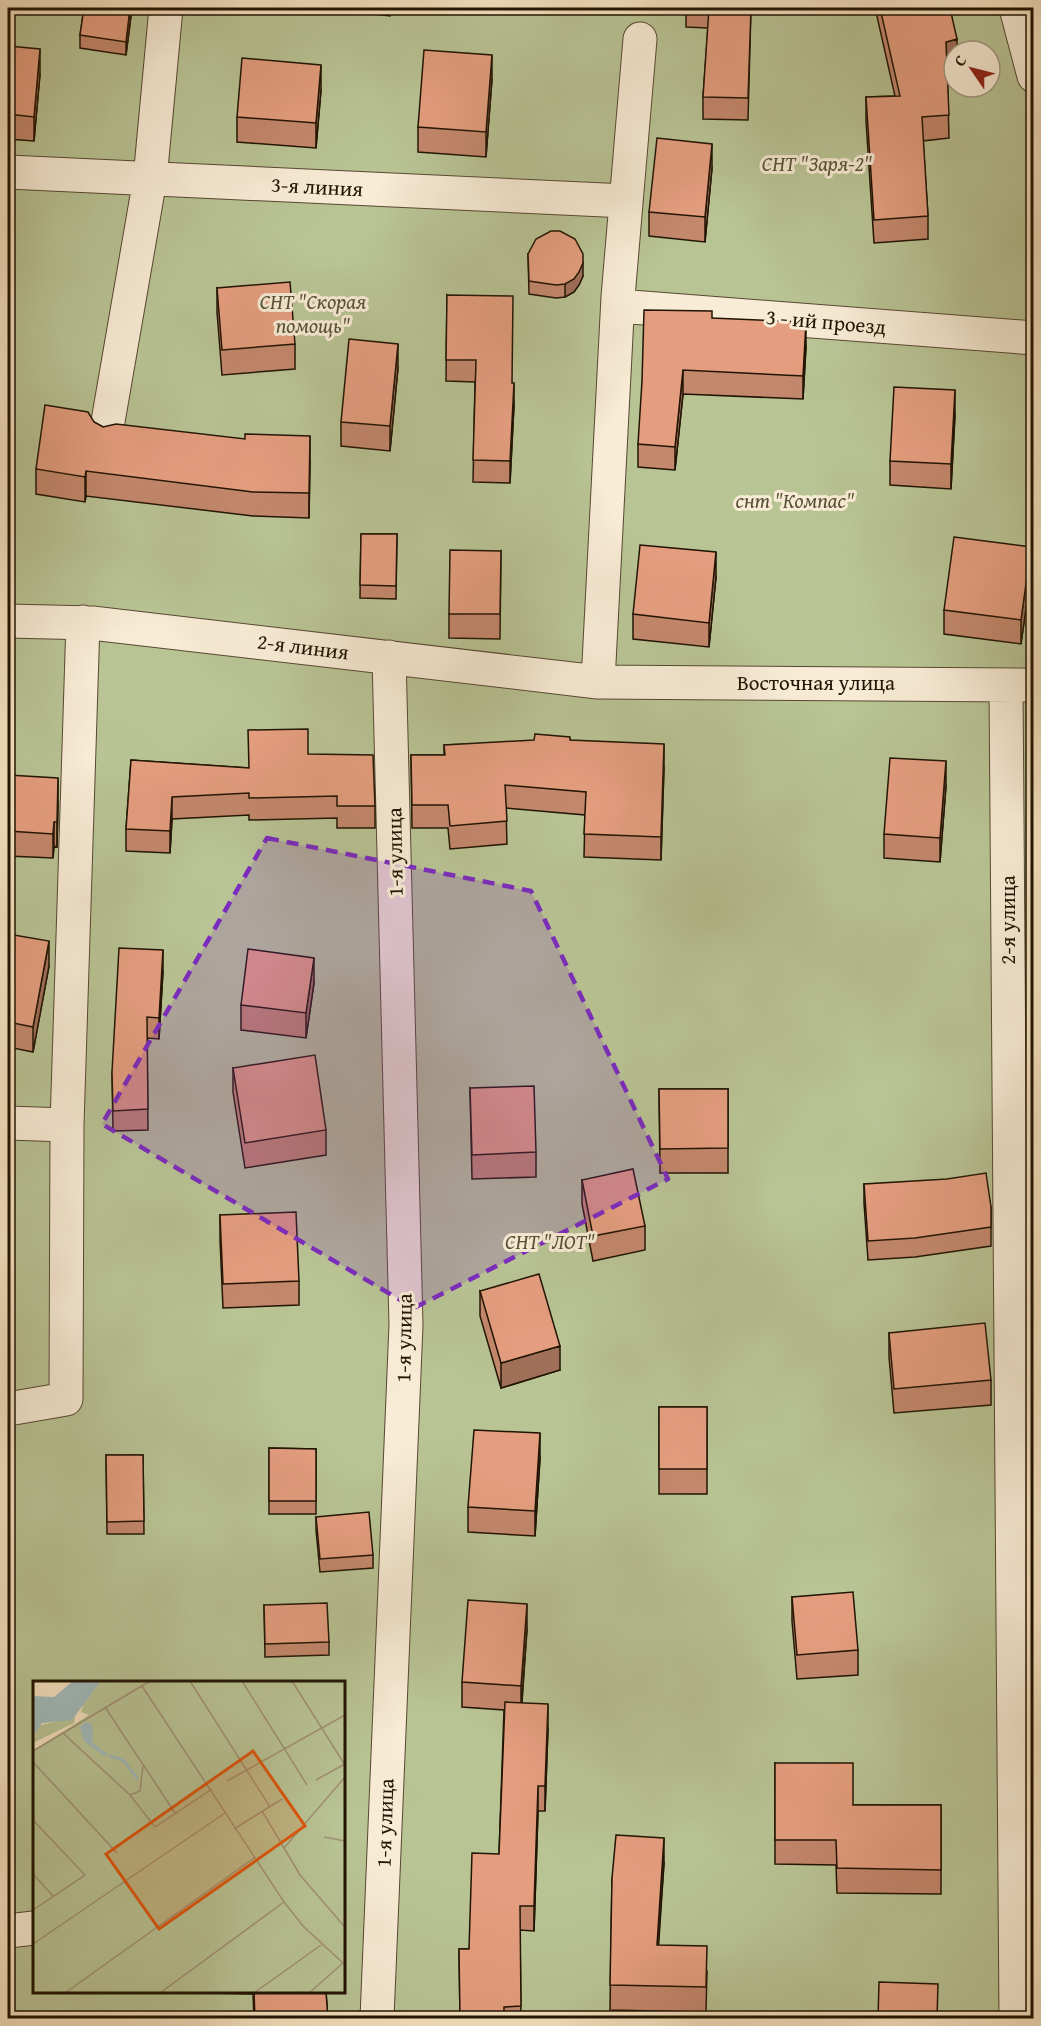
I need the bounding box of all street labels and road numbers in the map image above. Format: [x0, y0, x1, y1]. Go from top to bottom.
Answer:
street label: 3-я линия [270, 169, 364, 204]
street label: 3 - ий проезд [765, 301, 888, 342]
street label: 2-я линия [256, 626, 351, 668]
street label: Восточная улица [737, 667, 895, 698]
street label: 1-я улица [378, 807, 411, 897]
street label: 2-я улица [992, 875, 1023, 965]
street label: 1-я улица [387, 1293, 420, 1383]
street label: 1-я улица [367, 1778, 402, 1868]

